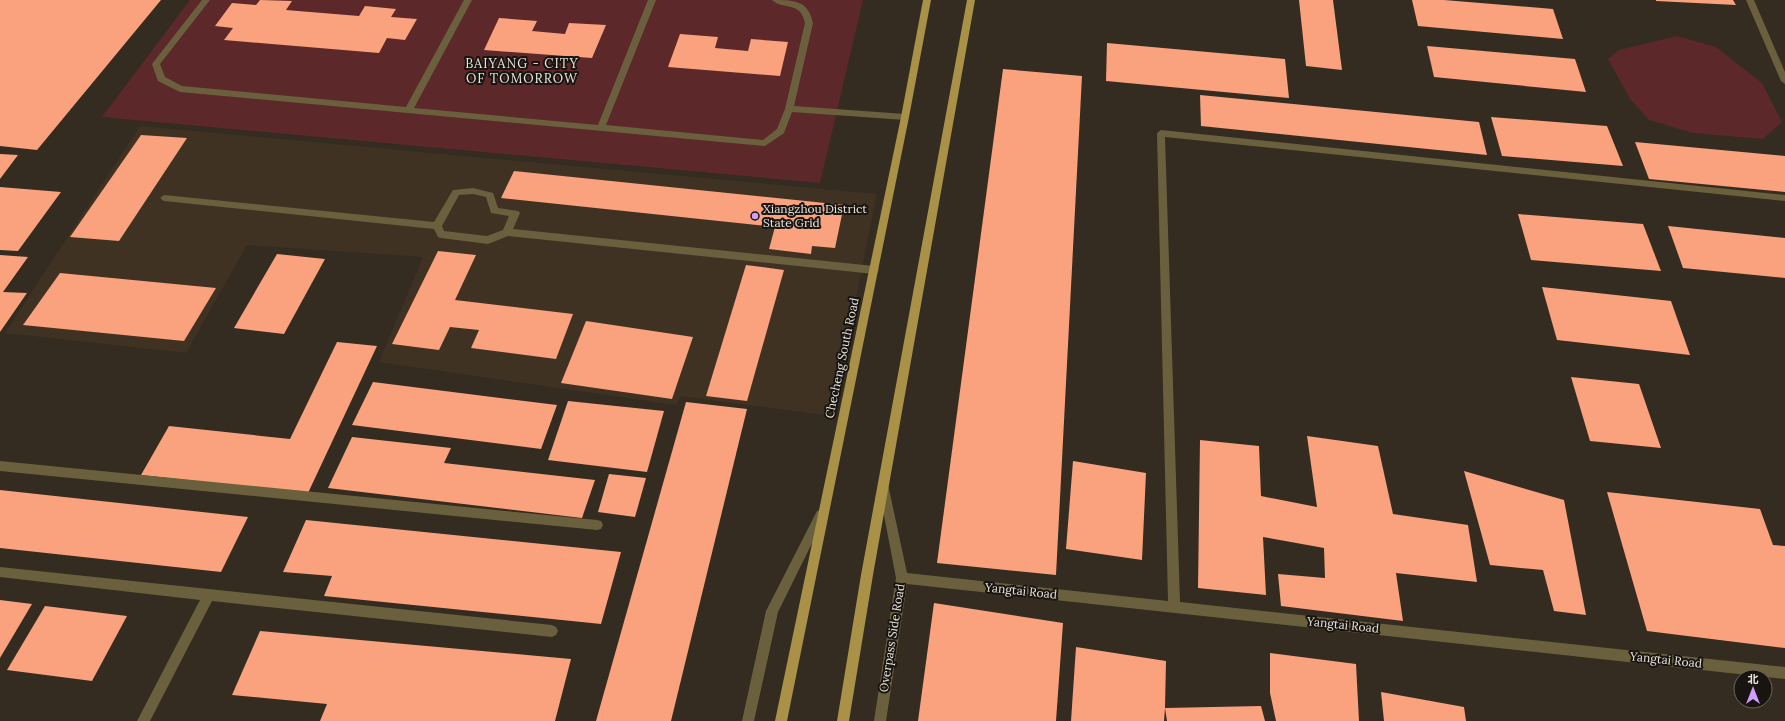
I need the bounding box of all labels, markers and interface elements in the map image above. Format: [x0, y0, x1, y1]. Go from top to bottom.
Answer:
district label: BAIYANG - CITY OF TOMORROW [465, 55, 579, 87]
place label: Xiangzhou District State Grid [763, 201, 867, 230]
marker: Xiangzhou District State Grid [750, 211, 760, 221]
street label: Checheng South Road [821, 296, 862, 420]
street label: Yangtai Road [983, 579, 1058, 602]
street label: Overpass Side Road [876, 583, 907, 693]
street label: Yangtai Road [1305, 613, 1380, 636]
street label: Yangtai Road [1628, 648, 1703, 671]
north arrow [1733, 669, 1773, 709]
text: 北 [1748, 672, 1759, 686]

